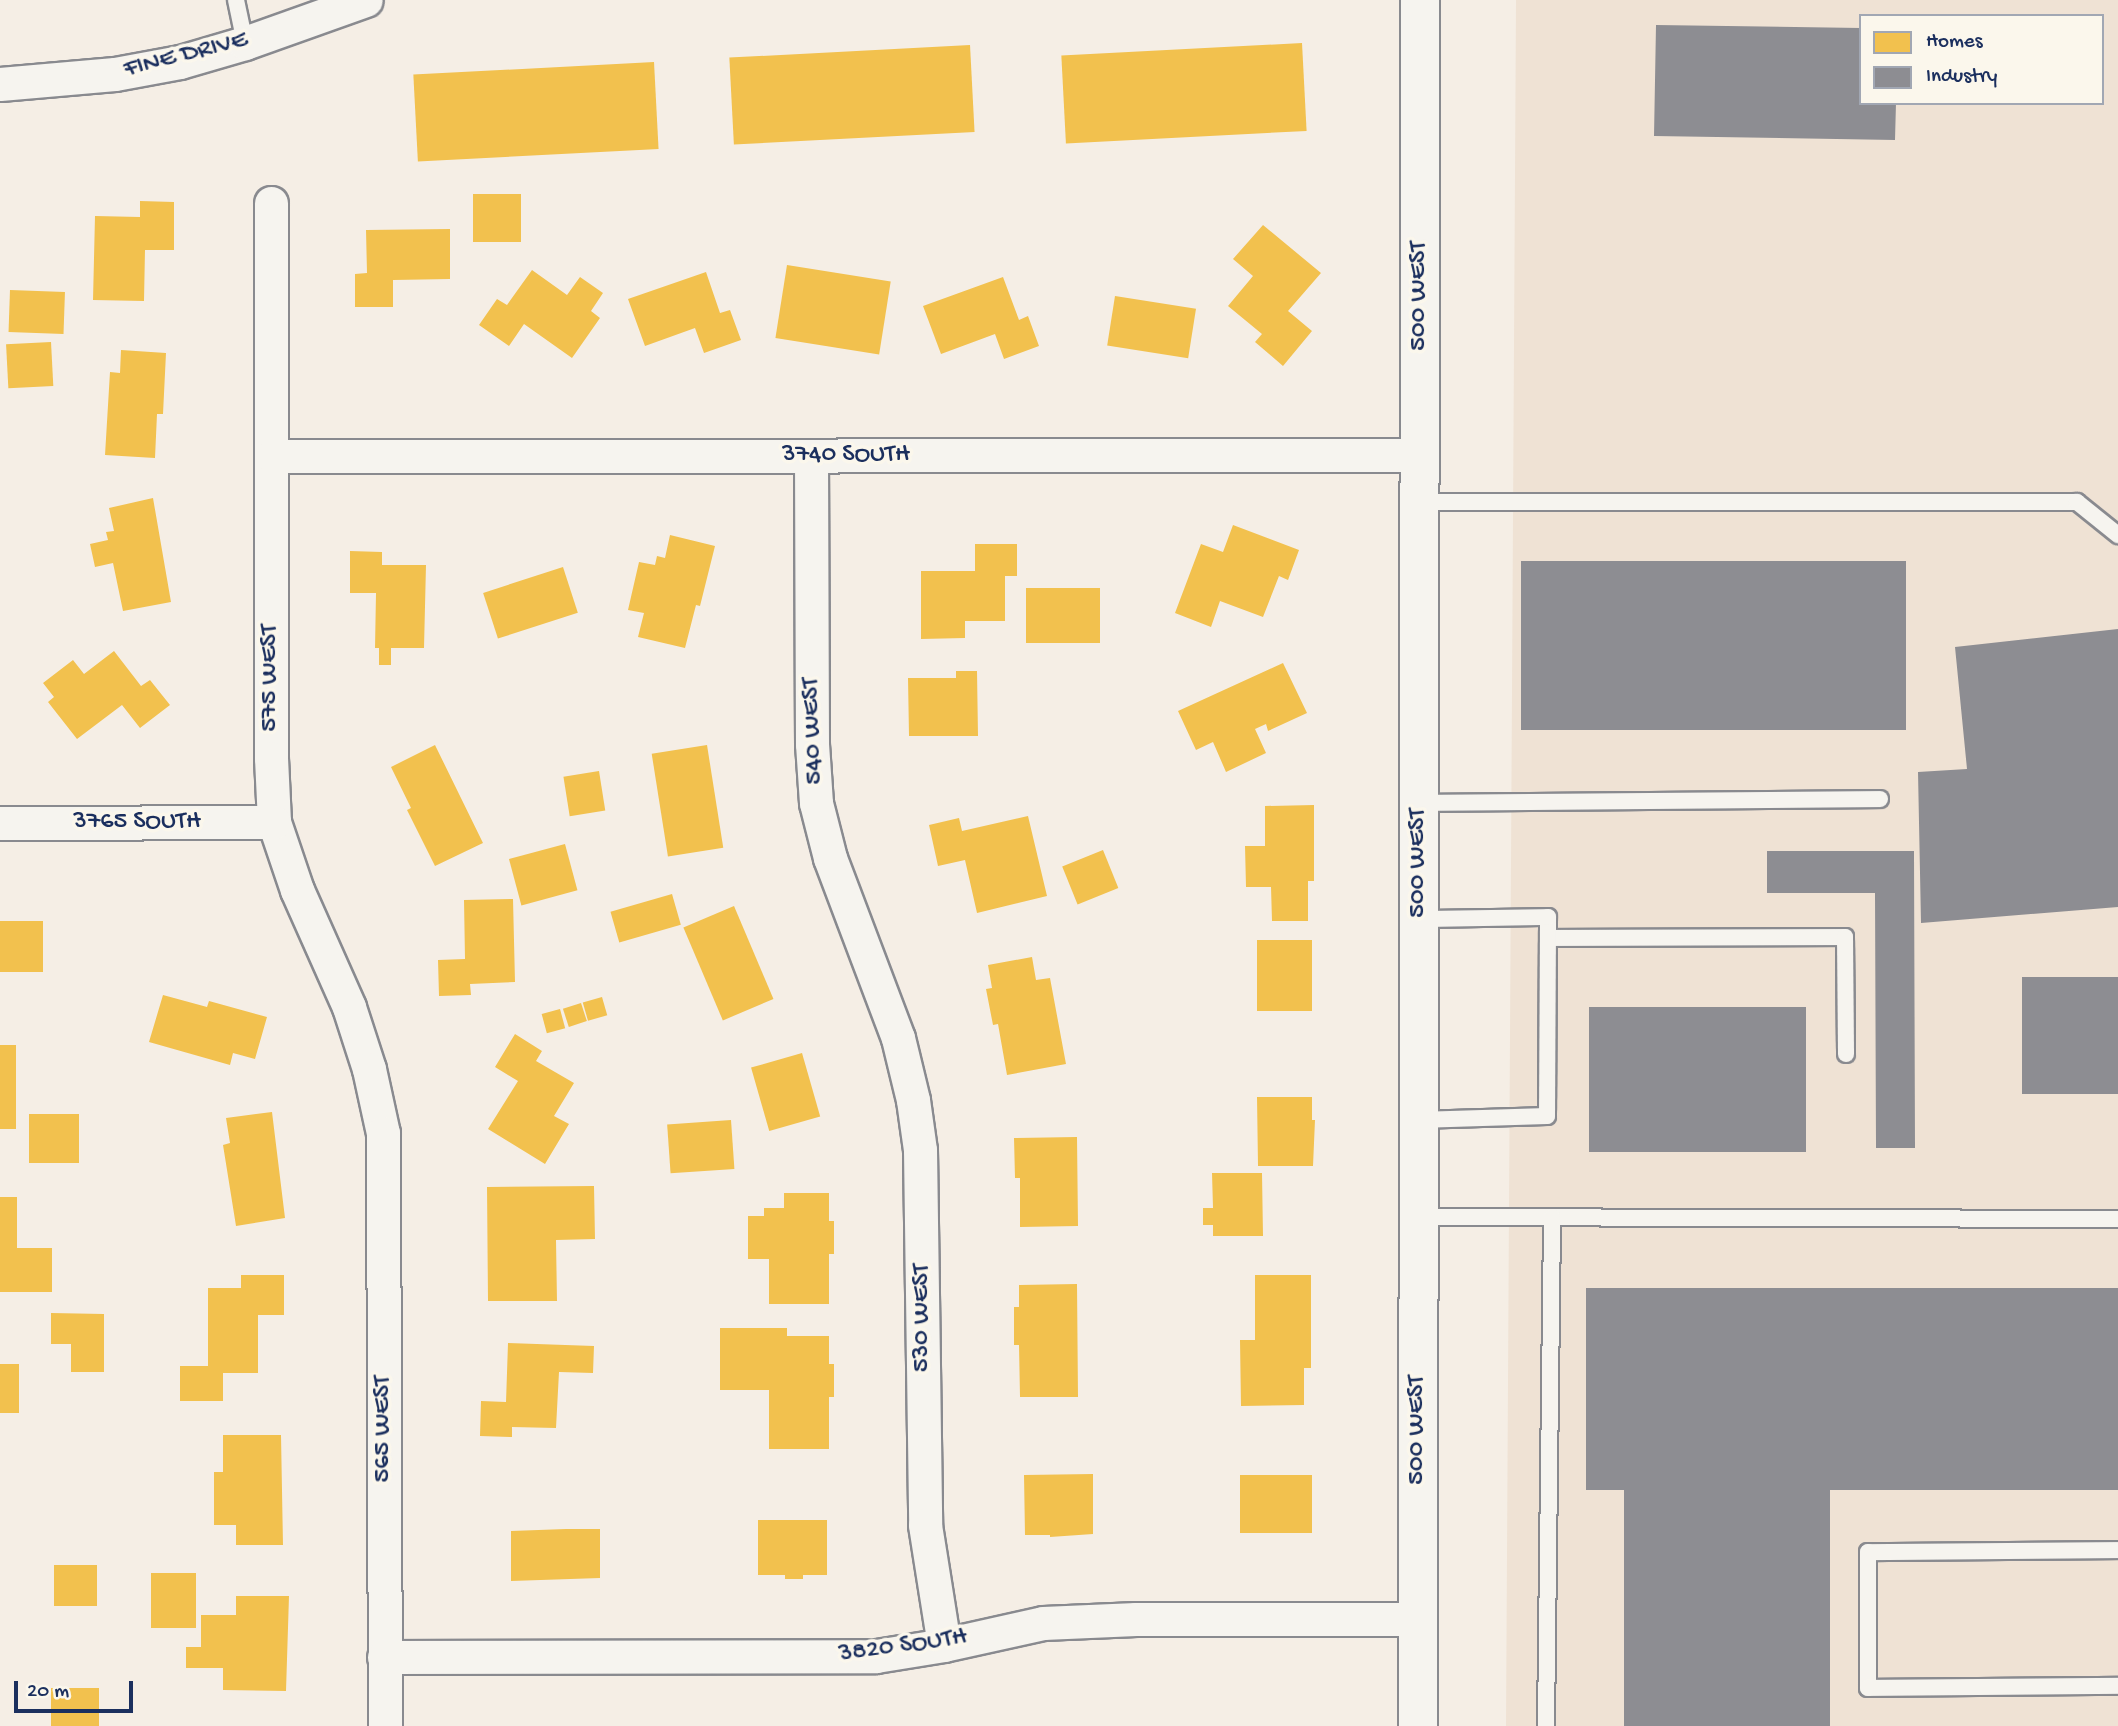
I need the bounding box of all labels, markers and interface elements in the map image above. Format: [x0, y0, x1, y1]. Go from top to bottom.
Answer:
legend [1859, 14, 2104, 105]
street label: FINE DRIVE [121, 26, 251, 86]
text: Homes [1926, 30, 1982, 55]
text: Industry [1926, 65, 1997, 90]
street label: 500 WEST [1404, 241, 1436, 351]
street label: 3740 SOUTH [782, 440, 910, 472]
street label: 575 WEST [255, 624, 287, 732]
street label: 540 WEST [797, 677, 831, 785]
street label: 3765 SOUTH [73, 807, 201, 839]
street label: 500 WEST [1403, 808, 1435, 918]
street label: 530 WEST [907, 1264, 939, 1372]
street label: 565 WEST [368, 1375, 400, 1483]
street label: 500 WEST [1402, 1375, 1434, 1485]
street label: 3820 SOUTH [837, 1623, 969, 1671]
scale bar [18, 1666, 136, 1710]
text: 20 m [27, 1680, 69, 1705]

